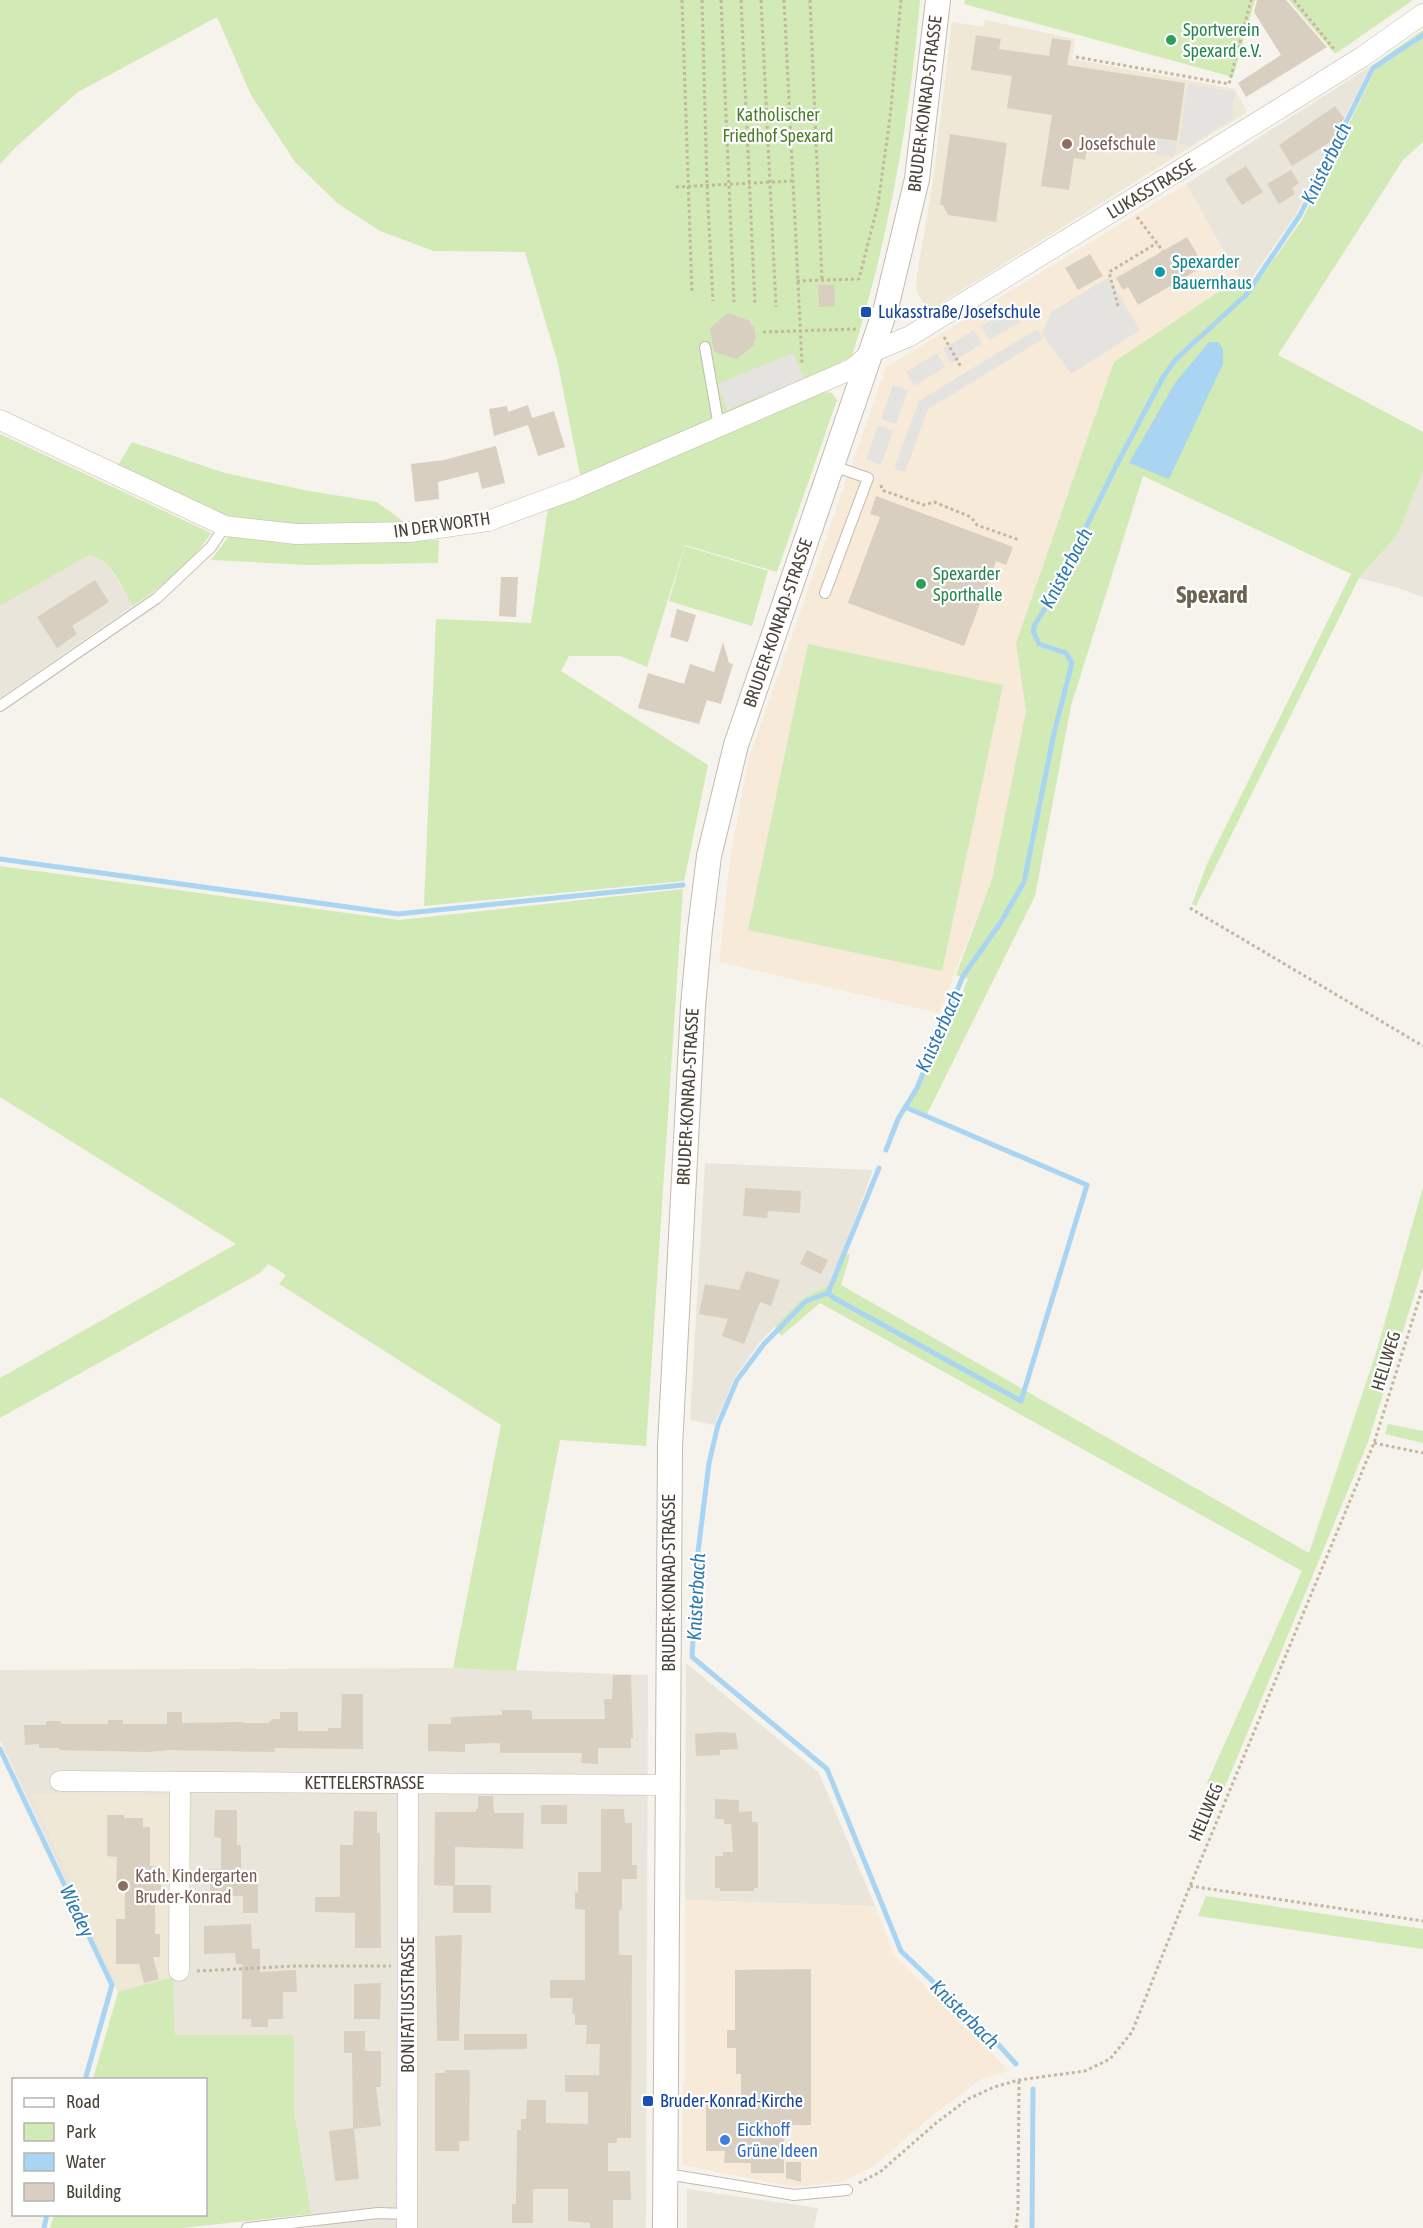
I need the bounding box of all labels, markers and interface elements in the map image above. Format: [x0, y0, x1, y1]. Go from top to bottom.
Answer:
street label: BRUDER-KONRAD-STRASSE [903, 14, 946, 193]
place label: Sportverein Spexard e.V. [1183, 19, 1262, 61]
marker: Sportverein Spexard e.V. [1164, 33, 1178, 47]
park label: Katholischer Friedhof Spexard [722, 104, 834, 146]
water label: Knisterbach [1296, 118, 1355, 207]
place label: Josefschule [1079, 133, 1156, 154]
marker: Josefschule [1060, 137, 1074, 151]
street label: LUKASSTRASSE [1103, 154, 1199, 223]
place label: Spexarder Bauernhaus [1172, 251, 1252, 293]
marker: Spexarder Bauernhaus [1153, 265, 1167, 279]
place label: Lukasstraße/Josefschule [878, 301, 1041, 322]
marker: Lukasstraße/Josefschule [859, 305, 873, 319]
street label: IN DER WORTH [392, 507, 492, 542]
water label: Knisterbach [1035, 523, 1096, 612]
street label: BRUDER-KONRAD-STRASSE [739, 535, 816, 710]
place label: Spexarder Sporthalle [933, 563, 1003, 605]
marker: Spexarder Sporthalle [914, 577, 928, 591]
district label: Spexard [1176, 581, 1248, 608]
water label: Knisterbach [910, 986, 967, 1075]
street label: BRUDER-KONRAD-STRASSE [672, 1008, 703, 1186]
street label: HELLWEG [1367, 1328, 1405, 1393]
street label: BRUDER-KONRAD-STRASSE [658, 1494, 679, 1672]
water label: Knisterbach [682, 1552, 709, 1641]
street label: KETTELERSTRASSE [304, 1772, 424, 1793]
street label: HELLWEG [1184, 1779, 1227, 1844]
place label: Kath. Kindergarten Bruder-Konrad [135, 1865, 257, 1907]
marker: Kath. Kindergarten Bruder-Konrad [116, 1879, 130, 1893]
water label: Wiedey [56, 1881, 100, 1941]
street label: BONIFATIUSSTRASSE [397, 1937, 418, 2073]
water label: Knisterbach [926, 1975, 1005, 2053]
legend [12, 2078, 207, 2216]
place label: Bruder-Konrad-Kirche [660, 2090, 803, 2111]
text: Road [66, 2091, 100, 2112]
marker: Bruder-Konrad-Kirche [641, 2094, 655, 2108]
place label: Eickhoff Grüne Ideen [737, 2119, 818, 2161]
text: Park [66, 2121, 96, 2142]
marker: Eickhoff Grüne Ideen [718, 2133, 732, 2147]
text: Water [66, 2151, 106, 2172]
text: Building [66, 2181, 121, 2202]

